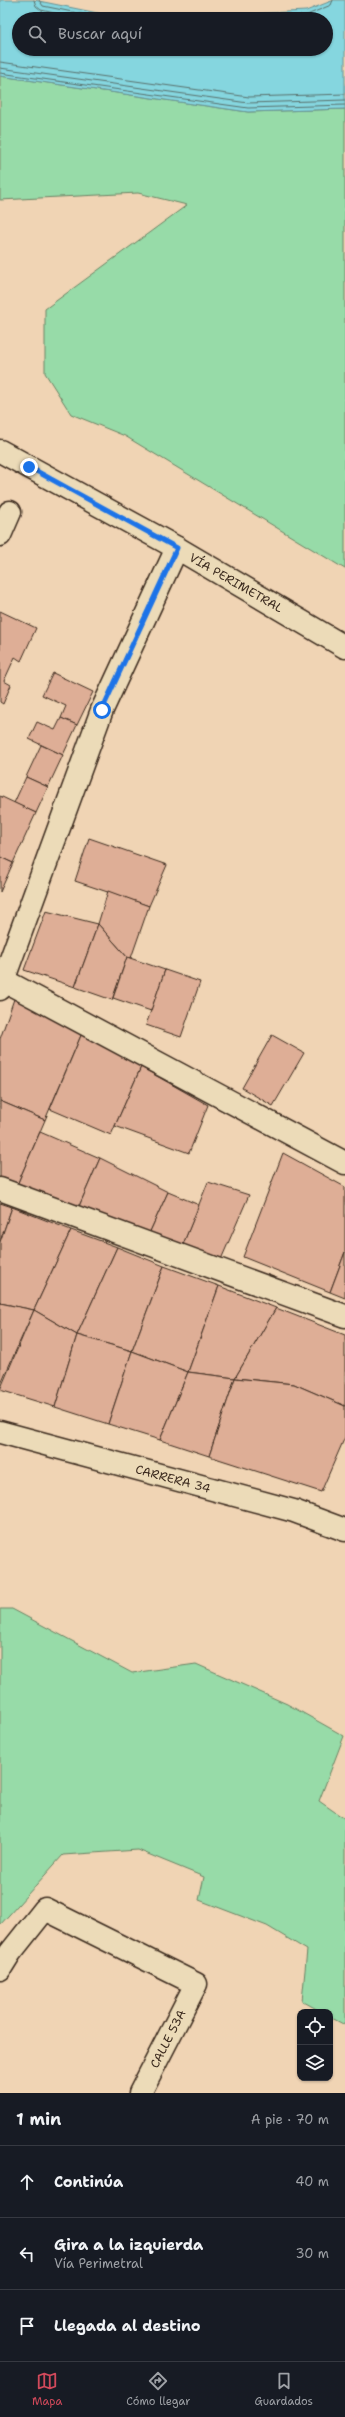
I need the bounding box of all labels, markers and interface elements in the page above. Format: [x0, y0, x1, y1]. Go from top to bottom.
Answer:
search box [12, 12, 333, 56]
icon: search [26, 23, 48, 45]
text: Buscar aquí [58, 24, 142, 44]
route end [20, 458, 38, 476]
street label: VÍA PERIMETRAL [186, 550, 286, 617]
route start [93, 701, 111, 719]
street label: CARRERA 34 [134, 1461, 212, 1497]
street label: CALLE 53A [146, 2007, 190, 2071]
map controls [297, 2009, 333, 2081]
button: locate [297, 2009, 333, 2045]
button: layers [297, 2045, 333, 2081]
text: 1 min [16, 2108, 61, 2130]
text: A pie · 70 m [251, 2111, 329, 2128]
icon: ahead [16, 2171, 38, 2193]
text: Continúa [54, 2172, 123, 2192]
text: 40 m [295, 2173, 329, 2190]
text: Gira a la izquierda [54, 2235, 203, 2255]
icon: left [16, 2243, 38, 2265]
text: 30 m [295, 2245, 329, 2262]
text: Vía Perimetral [54, 2255, 143, 2272]
icon: arrive [16, 2315, 38, 2337]
text: Llegada al destino [54, 2316, 201, 2336]
tab: Mapa [32, 2370, 62, 2409]
tab: Cómo llegar [126, 2370, 190, 2409]
tab: Guardados [254, 2370, 313, 2409]

